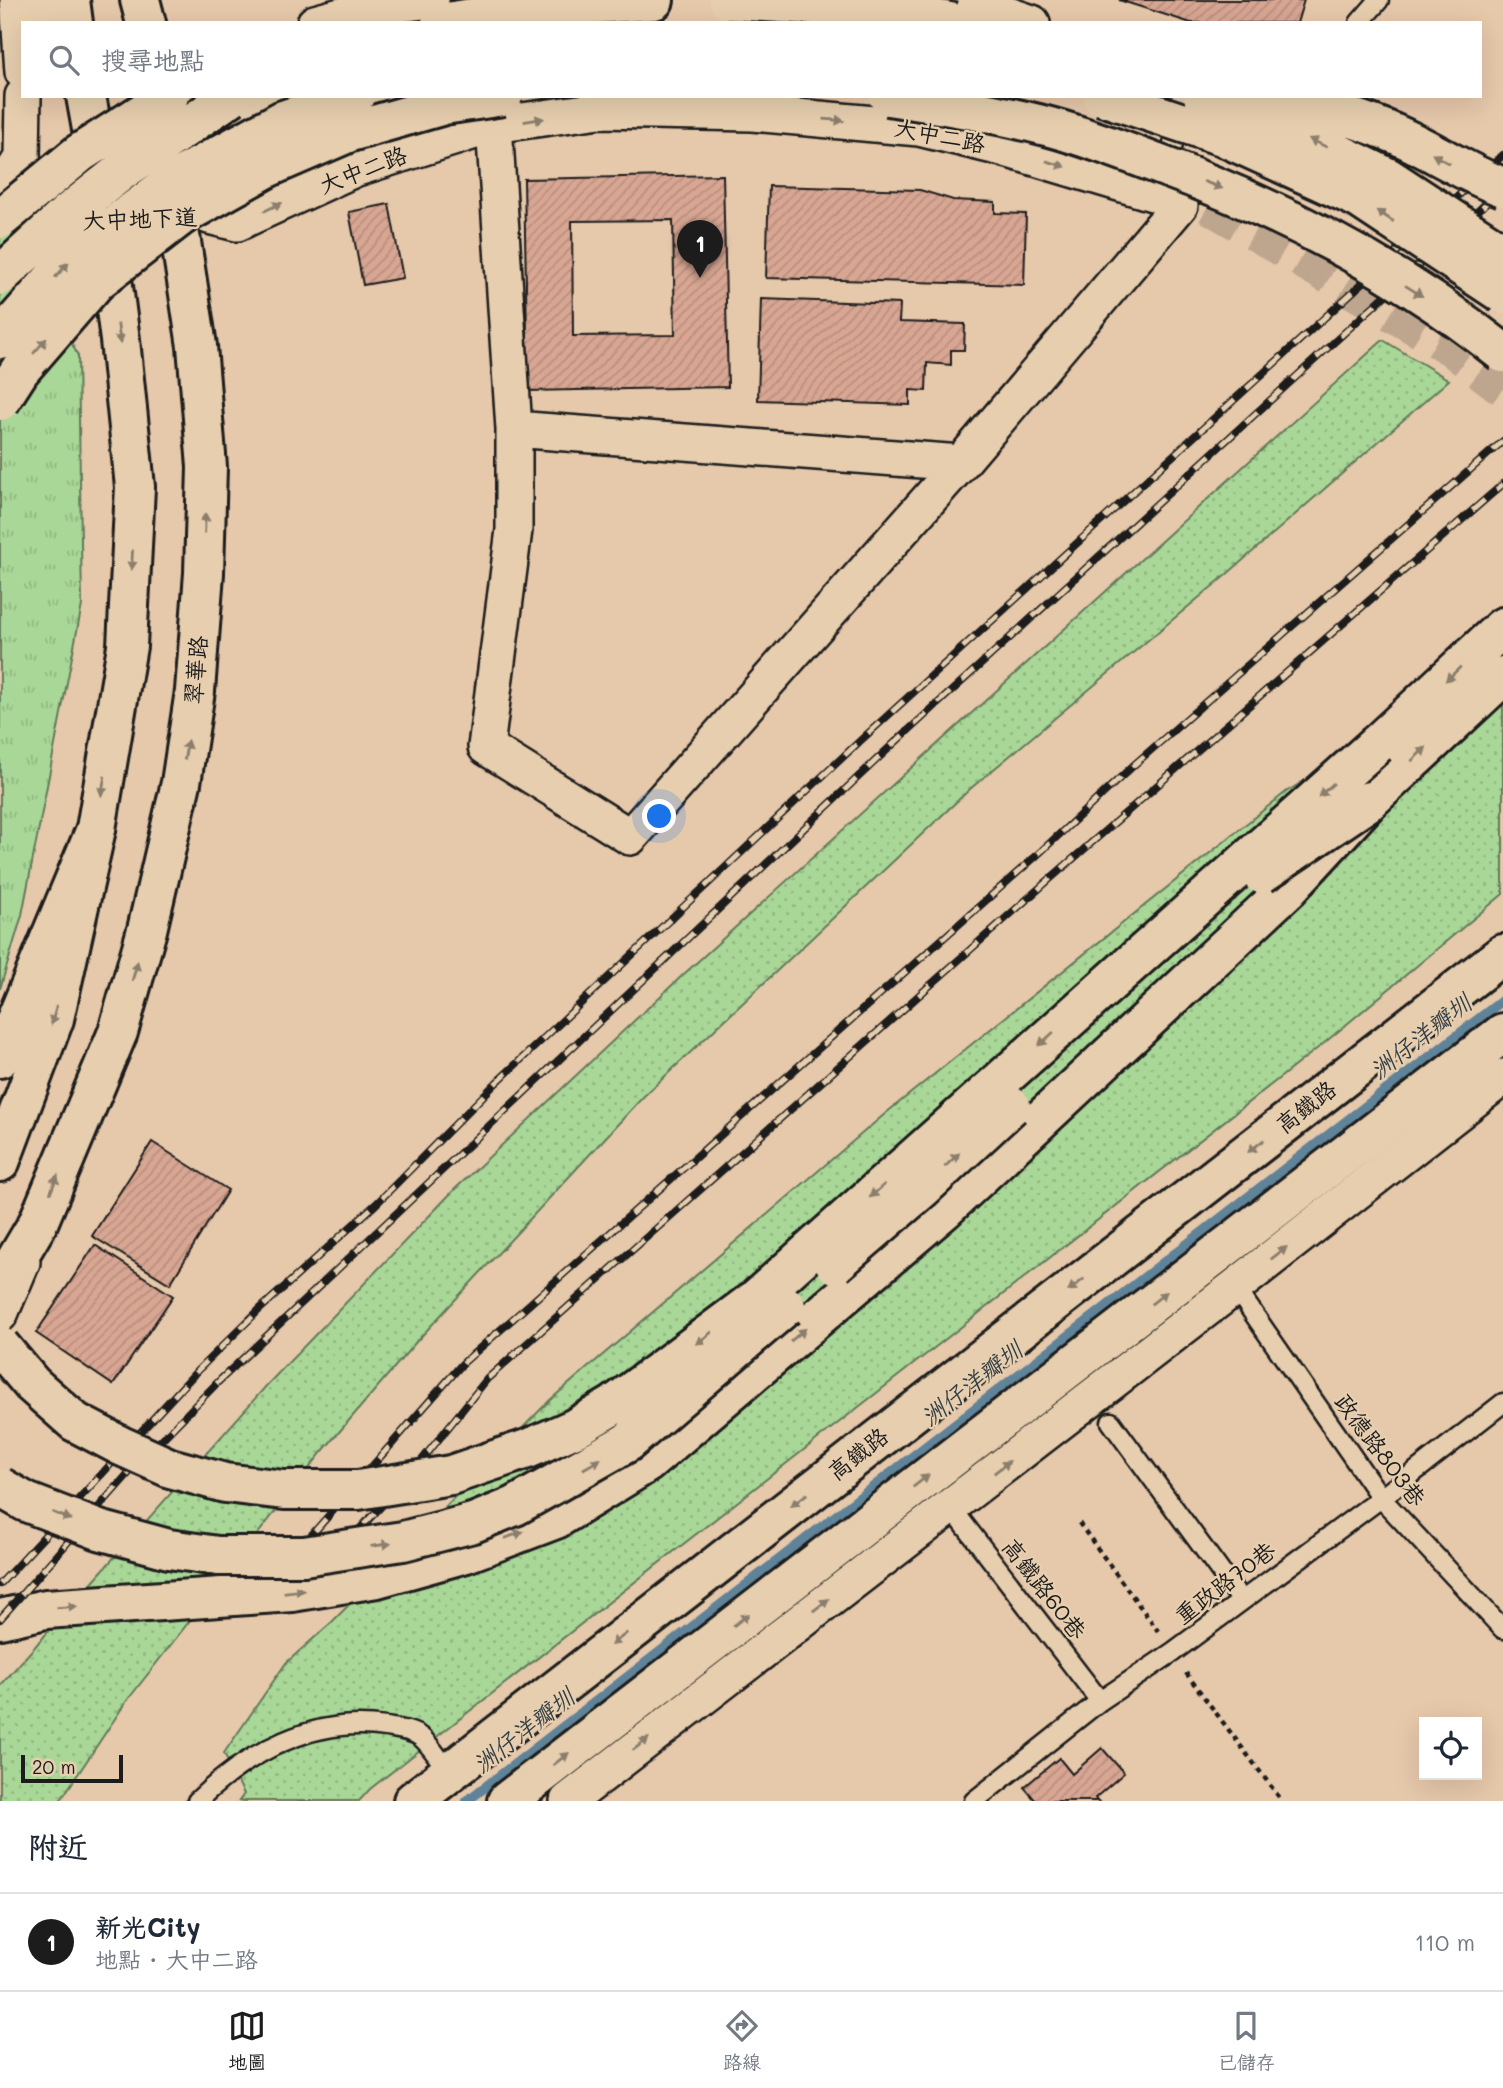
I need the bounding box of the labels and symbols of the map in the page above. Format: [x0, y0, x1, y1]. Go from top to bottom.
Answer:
street label: 大中二路 [892, 112, 988, 159]
one-way arrow [523, 114, 545, 125]
one-way arrow [823, 115, 845, 126]
one-way arrow [1308, 138, 1328, 149]
street label: 大中二路 [314, 139, 411, 200]
one-way arrow [1431, 153, 1451, 164]
one-way arrow [1046, 159, 1067, 169]
one-way arrow [1203, 179, 1224, 190]
street label: 大中地下道 [82, 201, 198, 235]
one-way arrow [263, 201, 283, 213]
one-way arrow [1376, 209, 1394, 223]
pin: 1 [677, 220, 723, 278]
one-way arrow [53, 261, 69, 278]
one-way arrow [1404, 284, 1424, 297]
one-way arrow [114, 323, 125, 345]
one-way arrow [32, 337, 48, 355]
one-way arrow [199, 512, 211, 534]
one-way arrow [126, 549, 137, 571]
street label: 翠華路 [177, 634, 213, 706]
one-way arrow [1445, 665, 1462, 681]
one-way arrow [181, 739, 192, 761]
one-way arrow [1410, 747, 1427, 763]
one-way arrow [97, 775, 108, 797]
one-way arrow [1318, 781, 1335, 797]
your location [642, 799, 676, 833]
one-way arrow [131, 961, 141, 982]
water label: 洲仔洋瓣圳 [1363, 985, 1479, 1085]
one-way arrow [48, 1004, 59, 1026]
one-way arrow [1038, 1031, 1055, 1046]
street label: 高鐵路 [1269, 1073, 1342, 1139]
one-way arrow [1247, 1138, 1265, 1153]
one-way arrow [943, 1152, 961, 1168]
one-way arrow [49, 1173, 60, 1194]
one-way arrow [868, 1183, 886, 1199]
one-way arrow [1269, 1245, 1287, 1260]
one-way arrow [1067, 1278, 1085, 1293]
one-way arrow [1150, 1290, 1168, 1305]
one-way arrow [789, 1328, 806, 1343]
one-way arrow [695, 1331, 713, 1345]
water label: 洲仔洋瓣圳 [914, 1332, 1030, 1432]
street label: 政德路803巷 [1329, 1387, 1434, 1513]
street label: 高鐵路 [821, 1420, 894, 1486]
one-way arrow [582, 1458, 601, 1470]
one-way arrow [992, 1459, 1010, 1474]
one-way arrow [912, 1475, 930, 1489]
one-way arrow [791, 1492, 809, 1507]
one-way arrow [51, 1510, 72, 1521]
one-way arrow [503, 1529, 524, 1540]
street label: 高鐵路60巷 [996, 1532, 1094, 1646]
street label: 重政路70巷 [1168, 1534, 1282, 1630]
one-way arrow [370, 1539, 392, 1550]
one-way arrow [283, 1586, 305, 1597]
one-way arrow [812, 1598, 830, 1613]
one-way arrow [56, 1601, 78, 1612]
one-way arrow [732, 1614, 750, 1628]
one-way arrow [611, 1632, 629, 1647]
water label: 洲仔洋瓣圳 [466, 1679, 582, 1779]
one-way arrow [632, 1737, 650, 1752]
scale bar [21, 1752, 122, 1784]
one-way arrow [551, 1752, 569, 1767]

